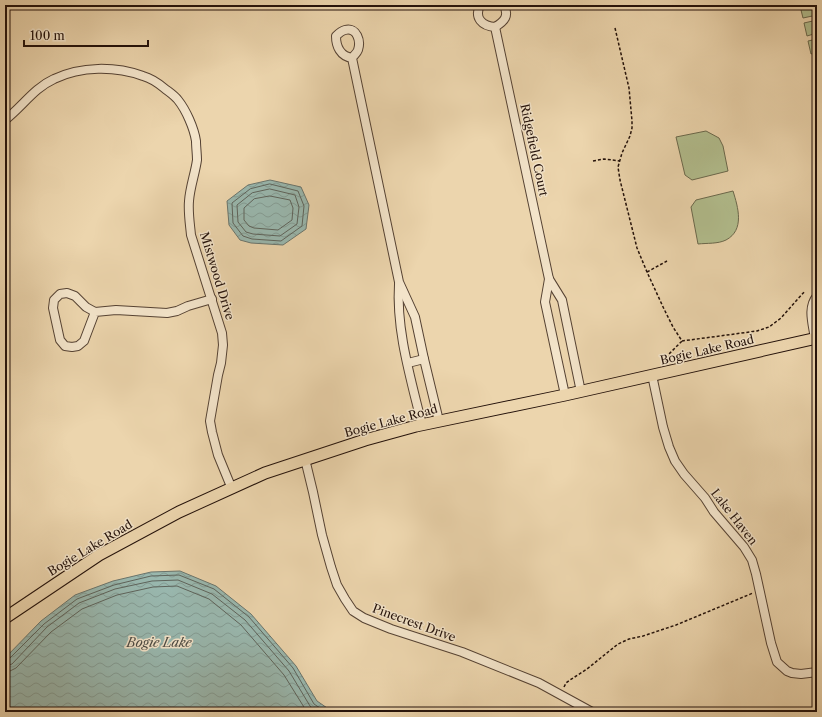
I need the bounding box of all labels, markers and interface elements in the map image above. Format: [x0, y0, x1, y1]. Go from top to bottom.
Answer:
scale bar [24, 22, 148, 48]
text: 100 m [30, 28, 65, 43]
street label: Ridgefield Court [517, 102, 552, 198]
street label: Mistwood Drive [197, 230, 238, 322]
street label: Bogie Lake Road [658, 331, 756, 368]
street label: Bogie Lake Road [343, 401, 440, 440]
street label: Lake Haven [708, 486, 761, 548]
street label: Bogie Lake Road [45, 516, 135, 579]
street label: Pinecrest Drive [370, 601, 458, 645]
water label: Bogie Lake [125, 634, 192, 650]

